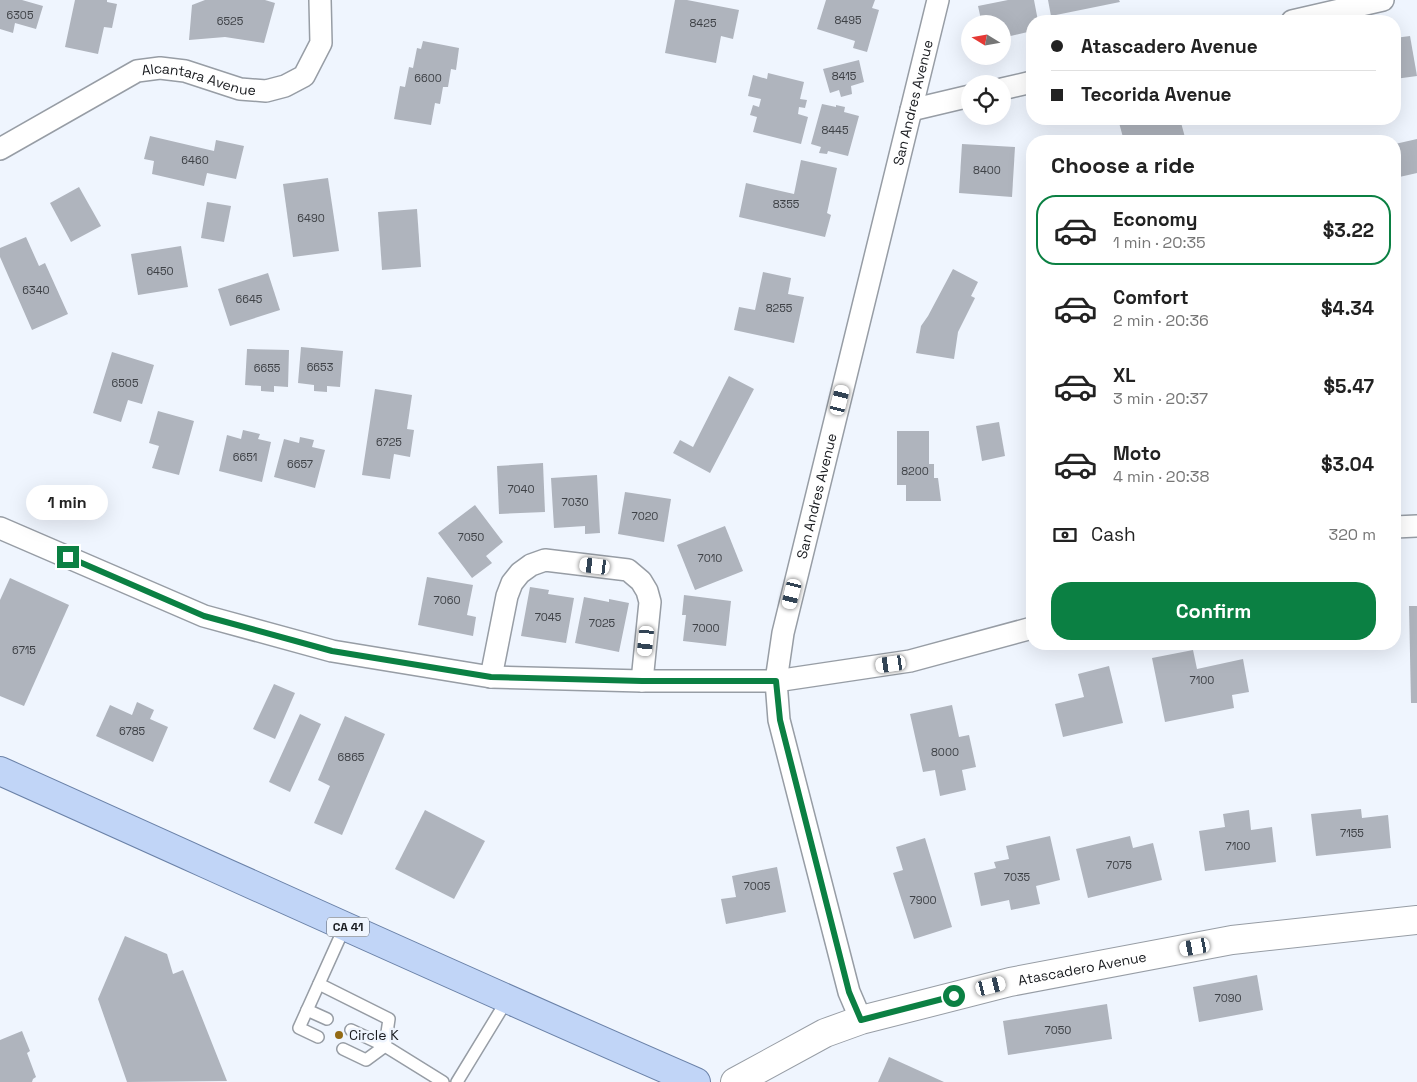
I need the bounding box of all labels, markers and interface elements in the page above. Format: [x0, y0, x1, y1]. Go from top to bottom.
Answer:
house number: 6305 [6, 8, 34, 22]
house number: 8495 [834, 13, 862, 27]
house number: 6525 [217, 14, 244, 28]
north arrow [961, 15, 1011, 65]
map controls [961, 15, 1011, 125]
house number: 8425 [690, 16, 717, 30]
text: Atascadero Avenue [1081, 34, 1258, 59]
street label: San Andres Avenue [889, 38, 937, 167]
street label: Alcantara Avenue [140, 59, 257, 99]
house number: 8415 [832, 69, 857, 83]
house number: 6600 [414, 71, 442, 85]
button: locate [961, 75, 1011, 125]
text: Tecorida Avenue [1081, 82, 1232, 107]
house number: 8445 [821, 123, 849, 137]
text: Choose a ride [1051, 151, 1195, 179]
house number: 6460 [181, 153, 209, 167]
house number: 8400 [973, 163, 1001, 177]
house number: 8355 [773, 197, 800, 211]
text: Economy [1113, 207, 1197, 232]
icon: car [1053, 208, 1098, 253]
house number: 6490 [297, 211, 325, 225]
text: $3.22 [1323, 218, 1374, 243]
text: 1 min · 20:35 [1113, 232, 1206, 253]
house number: 6450 [146, 264, 174, 278]
house number: 6340 [22, 283, 50, 297]
text: Comfort [1113, 285, 1189, 310]
icon: car [1053, 286, 1098, 331]
house number: 6645 [236, 292, 263, 306]
text: $4.34 [1321, 296, 1374, 321]
house number: 8255 [766, 301, 793, 315]
text: 2 min · 20:36 [1113, 310, 1209, 331]
house number: 6653 [307, 360, 334, 374]
house number: 6655 [254, 361, 281, 375]
text: XL [1113, 363, 1136, 388]
icon: car [1053, 364, 1098, 409]
text: $5.47 [1324, 374, 1374, 399]
house number: 6505 [112, 376, 139, 390]
car [829, 384, 850, 416]
text: 3 min · 20:37 [1113, 388, 1208, 409]
street label: San Andres Avenue [792, 431, 841, 561]
house number: 6725 [376, 435, 402, 449]
text: Moto [1113, 441, 1161, 466]
icon: car [1053, 442, 1098, 487]
house number: 6651 [233, 450, 257, 464]
text: $3.04 [1321, 452, 1374, 477]
house number: 6657 [287, 457, 313, 471]
house number: 8200 [901, 464, 929, 478]
text: 4 min · 20:38 [1113, 466, 1209, 487]
house number: 7040 [507, 482, 535, 496]
callout: 1 min [27, 484, 109, 520]
text: 1 min [47, 492, 87, 513]
house number: 7030 [562, 495, 588, 509]
house number: 7020 [632, 509, 658, 523]
icon: cash [1051, 521, 1079, 549]
text: Cash [1091, 522, 1136, 547]
text: 320 m [1329, 524, 1376, 545]
house number: 7050 [458, 530, 484, 544]
route end [57, 546, 79, 568]
house number: 7010 [698, 551, 722, 565]
car [579, 557, 610, 575]
car [781, 578, 802, 610]
button: Confirm [1051, 582, 1376, 640]
house number: 7060 [434, 593, 460, 607]
house number: 7045 [535, 610, 562, 624]
house number: 7025 [589, 616, 616, 630]
house number: 7000 [692, 621, 720, 635]
car [636, 625, 655, 657]
house number: 6715 [12, 643, 36, 657]
car [875, 654, 906, 674]
house number: 7100 [1190, 673, 1214, 687]
house number: 6785 [119, 724, 146, 738]
house number: 8000 [931, 745, 959, 759]
house number: 6865 [338, 750, 365, 764]
house number: 7155 [1340, 826, 1364, 840]
house number: 7100 [1226, 839, 1250, 853]
house number: 7075 [1106, 858, 1132, 872]
house number: 7035 [1004, 870, 1031, 884]
house number: 7005 [744, 879, 771, 893]
house number: 7900 [909, 893, 937, 907]
road number: CA 41 [327, 918, 369, 936]
car [1178, 937, 1211, 957]
street label: Atascadero Avenue [1016, 947, 1148, 989]
car [974, 975, 1007, 997]
route start [943, 985, 965, 1007]
house number: 7090 [1215, 991, 1241, 1005]
house number: 7050 [1045, 1023, 1071, 1037]
place label: Circle K [349, 1026, 399, 1044]
marker: Circle K [333, 1029, 345, 1041]

